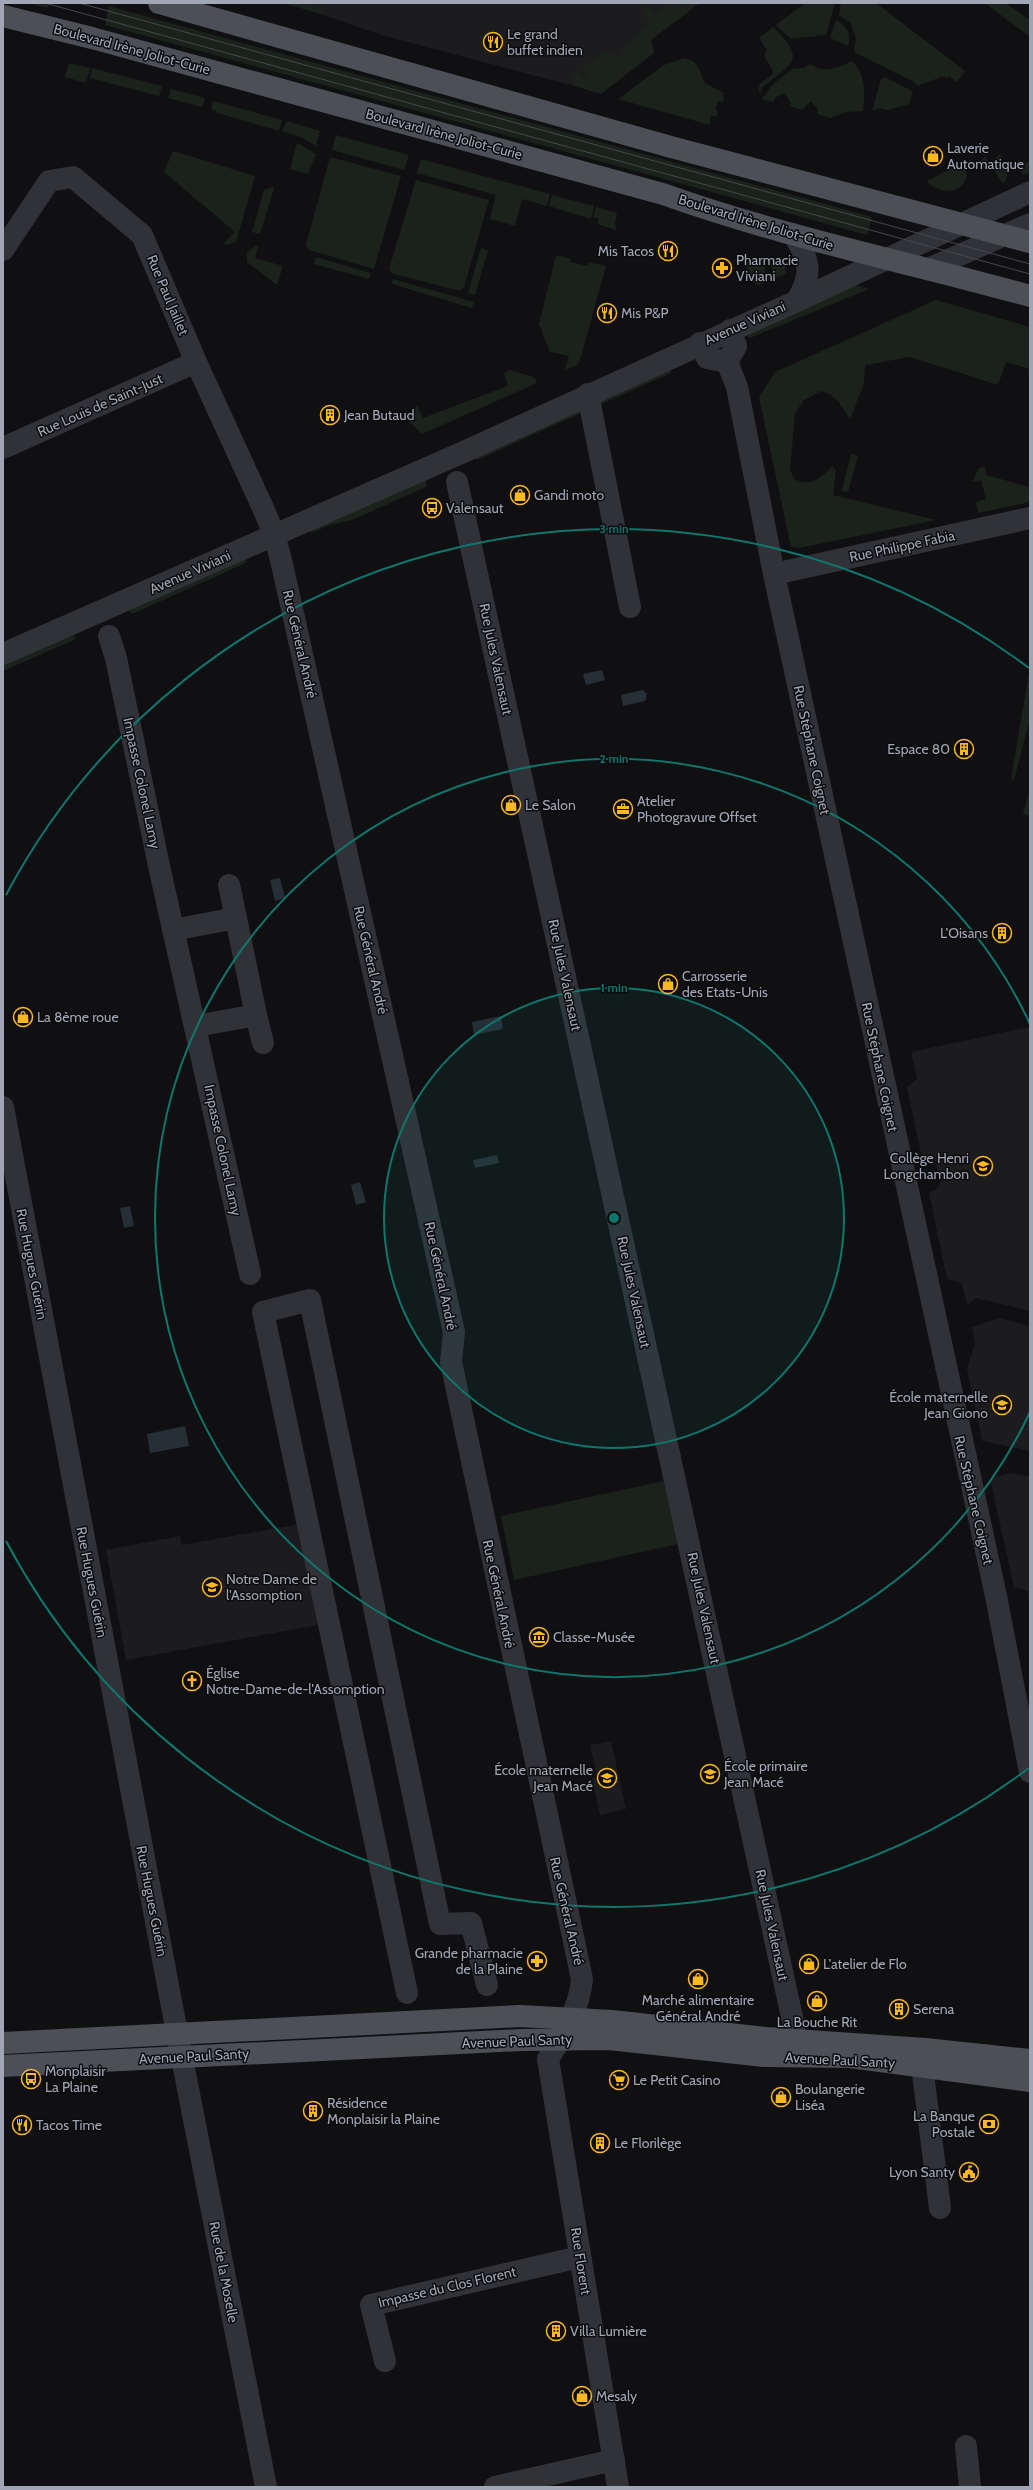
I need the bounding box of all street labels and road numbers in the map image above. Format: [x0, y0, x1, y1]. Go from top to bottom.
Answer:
street label: Boulevard Irène Joliot-Curie [52, 19, 212, 79]
street label: Boulevard Irène Joliot-Curie [364, 104, 524, 164]
street label: Boulevard Irène Joliot-Curie [676, 190, 836, 254]
street label: Rue Paul Jaillet [143, 252, 193, 338]
street label: Avenue Viviani [702, 297, 788, 349]
street label: Rue Louis de Saint-Just [35, 369, 166, 441]
street label: Rue Philippe Fabia [848, 526, 957, 566]
street label: Avenue Viviani [147, 546, 233, 598]
street label: Rue Général André [279, 588, 321, 700]
street label: Rue Jules Valensaut [475, 602, 517, 717]
street label: Rue Stéphane Coignet [789, 684, 835, 817]
street label: Impasse Colonel Lamy [119, 716, 165, 850]
street label: Rue Général André [350, 904, 392, 1016]
street label: Rue Jules Valensaut [544, 918, 586, 1033]
street label: Rue Stéphane Coignet [857, 1001, 903, 1134]
street label: Impasse Colonel Lamy [200, 1083, 246, 1217]
street label: Rue Hugues Guérin [12, 1207, 52, 1321]
street label: Rue Général André [421, 1220, 461, 1332]
street label: Rue Jules Valensaut [613, 1235, 655, 1350]
street label: Rue Stéphane Coignet [950, 1434, 998, 1566]
street label: Rue Hugues Guérin [72, 1525, 112, 1639]
street label: Rue Général André [479, 1538, 519, 1650]
street label: Rue Jules Valensaut [683, 1551, 725, 1666]
street label: Rue Hugues Guérin [132, 1844, 172, 1958]
street label: Rue Général André [546, 1855, 588, 1967]
street label: Rue Jules Valensaut [751, 1868, 793, 1983]
street label: Avenue Paul Santy [462, 2030, 572, 2052]
street label: Avenue Paul Santy [138, 2044, 250, 2068]
street label: Avenue Paul Santy [784, 2048, 896, 2072]
street label: Rue de la Moselle [205, 2220, 243, 2324]
street label: Rue Florent [567, 2226, 595, 2296]
street label: Impasse du Clos Florent [376, 2262, 518, 2312]

